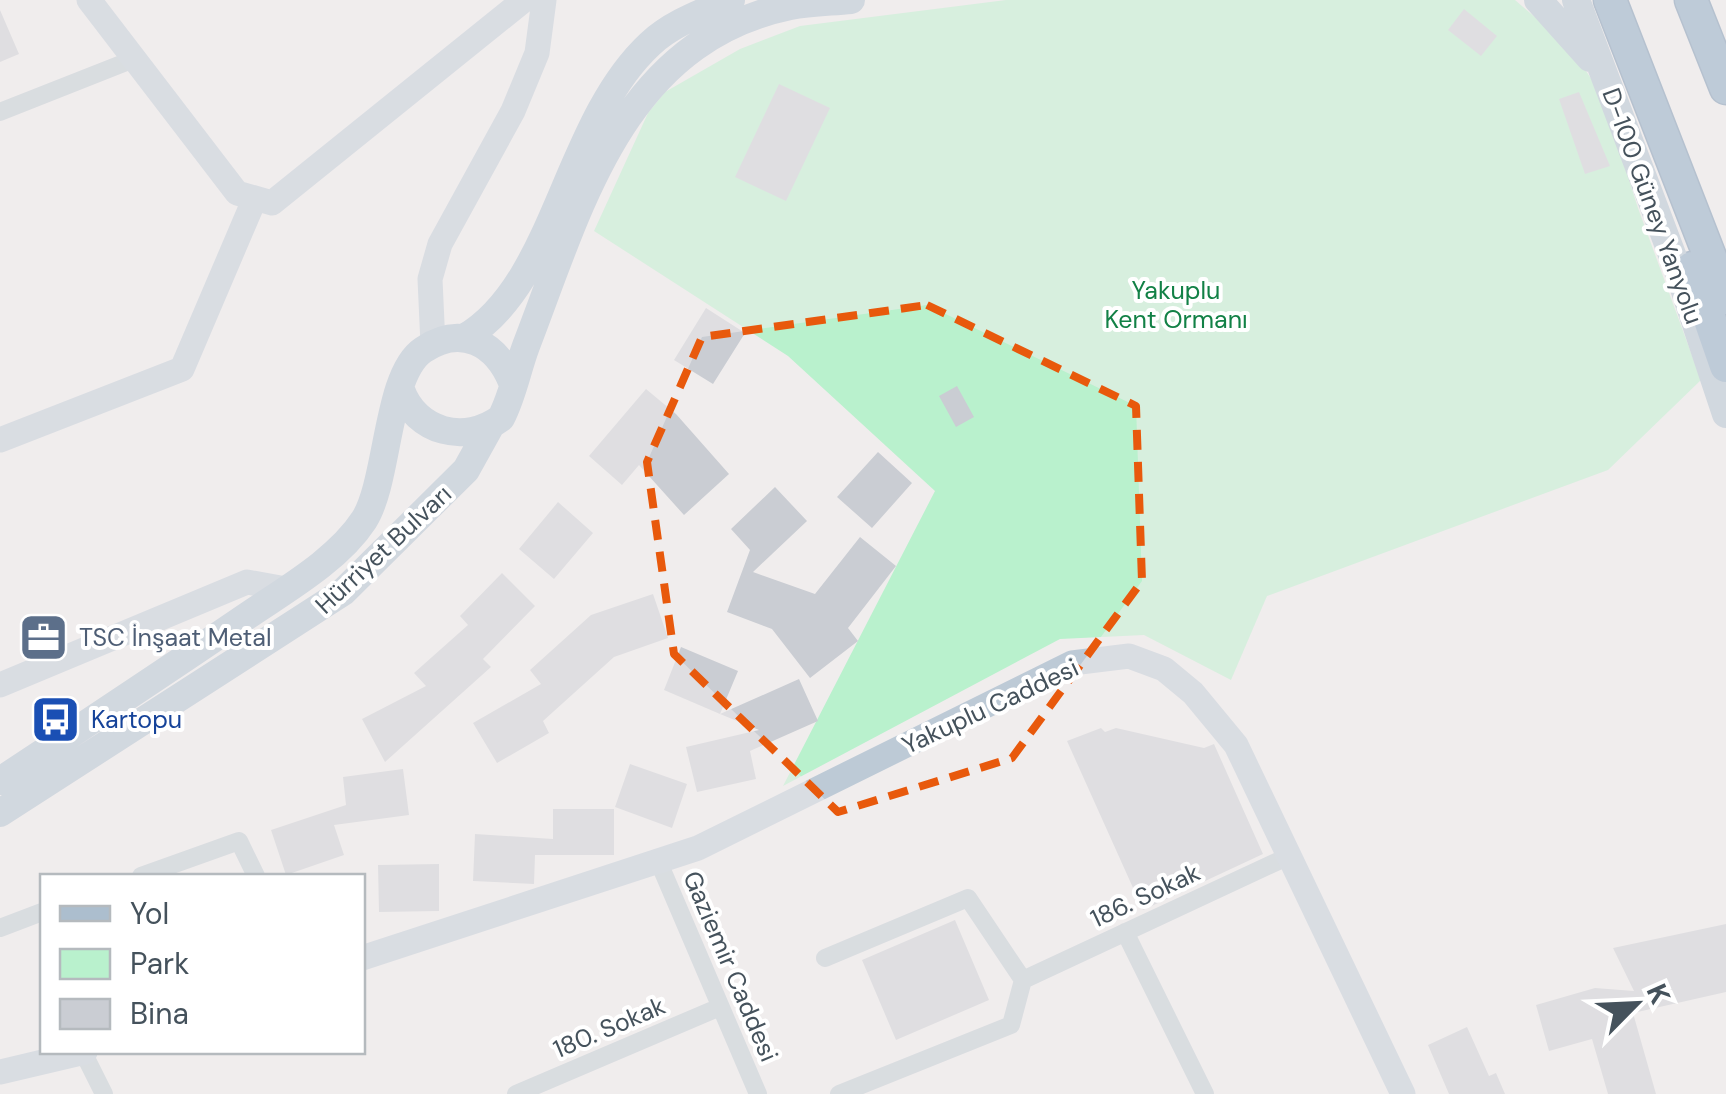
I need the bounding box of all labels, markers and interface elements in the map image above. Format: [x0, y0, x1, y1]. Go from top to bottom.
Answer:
street label: D-100 Güney Yanyolu [1594, 84, 1711, 329]
park label: Yakuplu Kent Ormanı [1104, 274, 1248, 336]
street label: Hürriyet Bulvarı [308, 478, 459, 621]
office icon: TSC İnşaat Metal [18, 611, 70, 663]
place label: TSC İnşaat Metal [79, 621, 272, 654]
street label: Yakuplu Caddesi [897, 651, 1084, 762]
bus stop icon: Kartopu [30, 693, 82, 745]
place label: Kartopu [91, 703, 182, 736]
street label: 186. Sokak [1085, 856, 1206, 935]
street label: Gaziemir Caddesi [675, 866, 786, 1067]
legend [40, 874, 365, 1054]
text: Yol [130, 894, 169, 933]
text: Park [130, 944, 189, 983]
north arrow [1586, 954, 1686, 1054]
text: K [1638, 978, 1679, 1010]
street label: 180. Sokak [548, 989, 671, 1066]
text: Bina [130, 994, 189, 1033]

